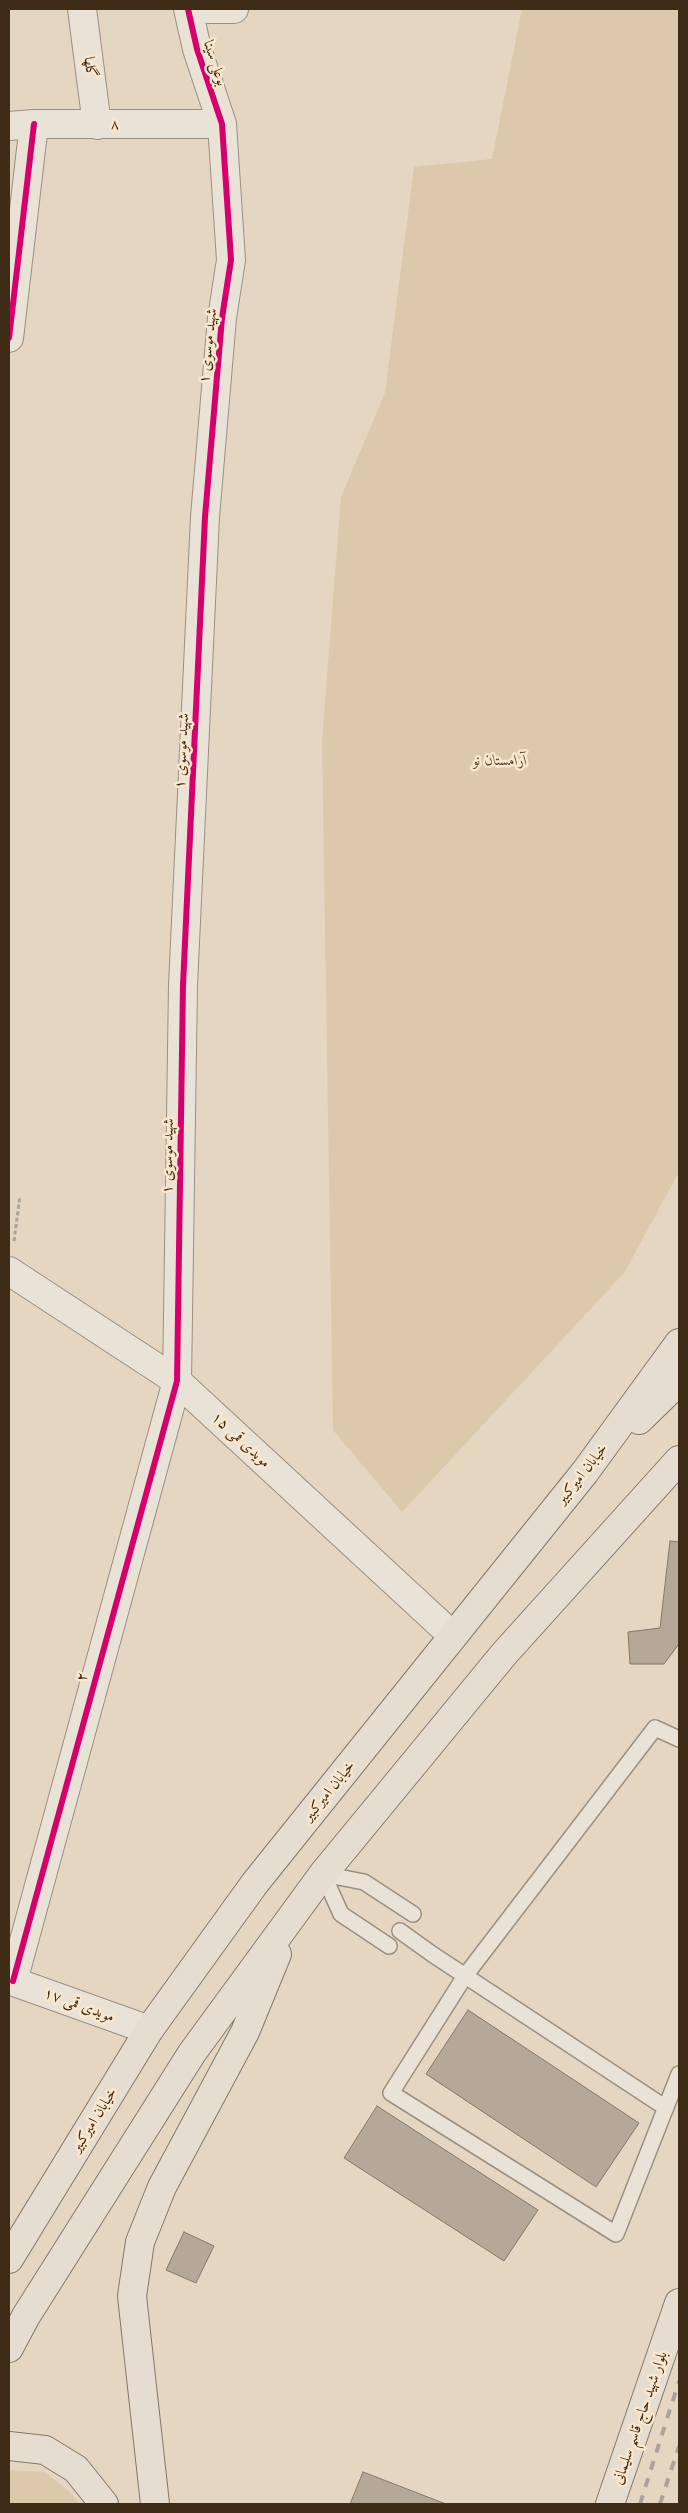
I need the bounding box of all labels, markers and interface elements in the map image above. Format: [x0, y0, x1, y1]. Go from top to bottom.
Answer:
street label: بوعلی سینا [199, 38, 231, 88]
street label: گلها [80, 56, 100, 78]
street label: ۸ [111, 116, 119, 134]
street label: شهید موسوی ۱ [195, 307, 221, 385]
street label: شهید موسوی ۱ [171, 713, 193, 789]
park label: آرامستان نو [473, 752, 527, 770]
street label: شهید موسوی ۱ [158, 1118, 178, 1194]
street label: مویدی قمی ۱۵ [208, 1408, 274, 1472]
street label: خیابان امیرکبیر [553, 1440, 611, 1508]
street label: ۲ [72, 1670, 92, 1684]
street label: خیابان امیرکبیر [299, 1757, 359, 1825]
street label: مویدی قمی ۱۷ [41, 1984, 117, 2026]
street label: خیابان امیرکبیر [67, 2084, 121, 2156]
street label: بلوار شهید حاج قاسم سلیمانی [609, 2349, 671, 2487]

